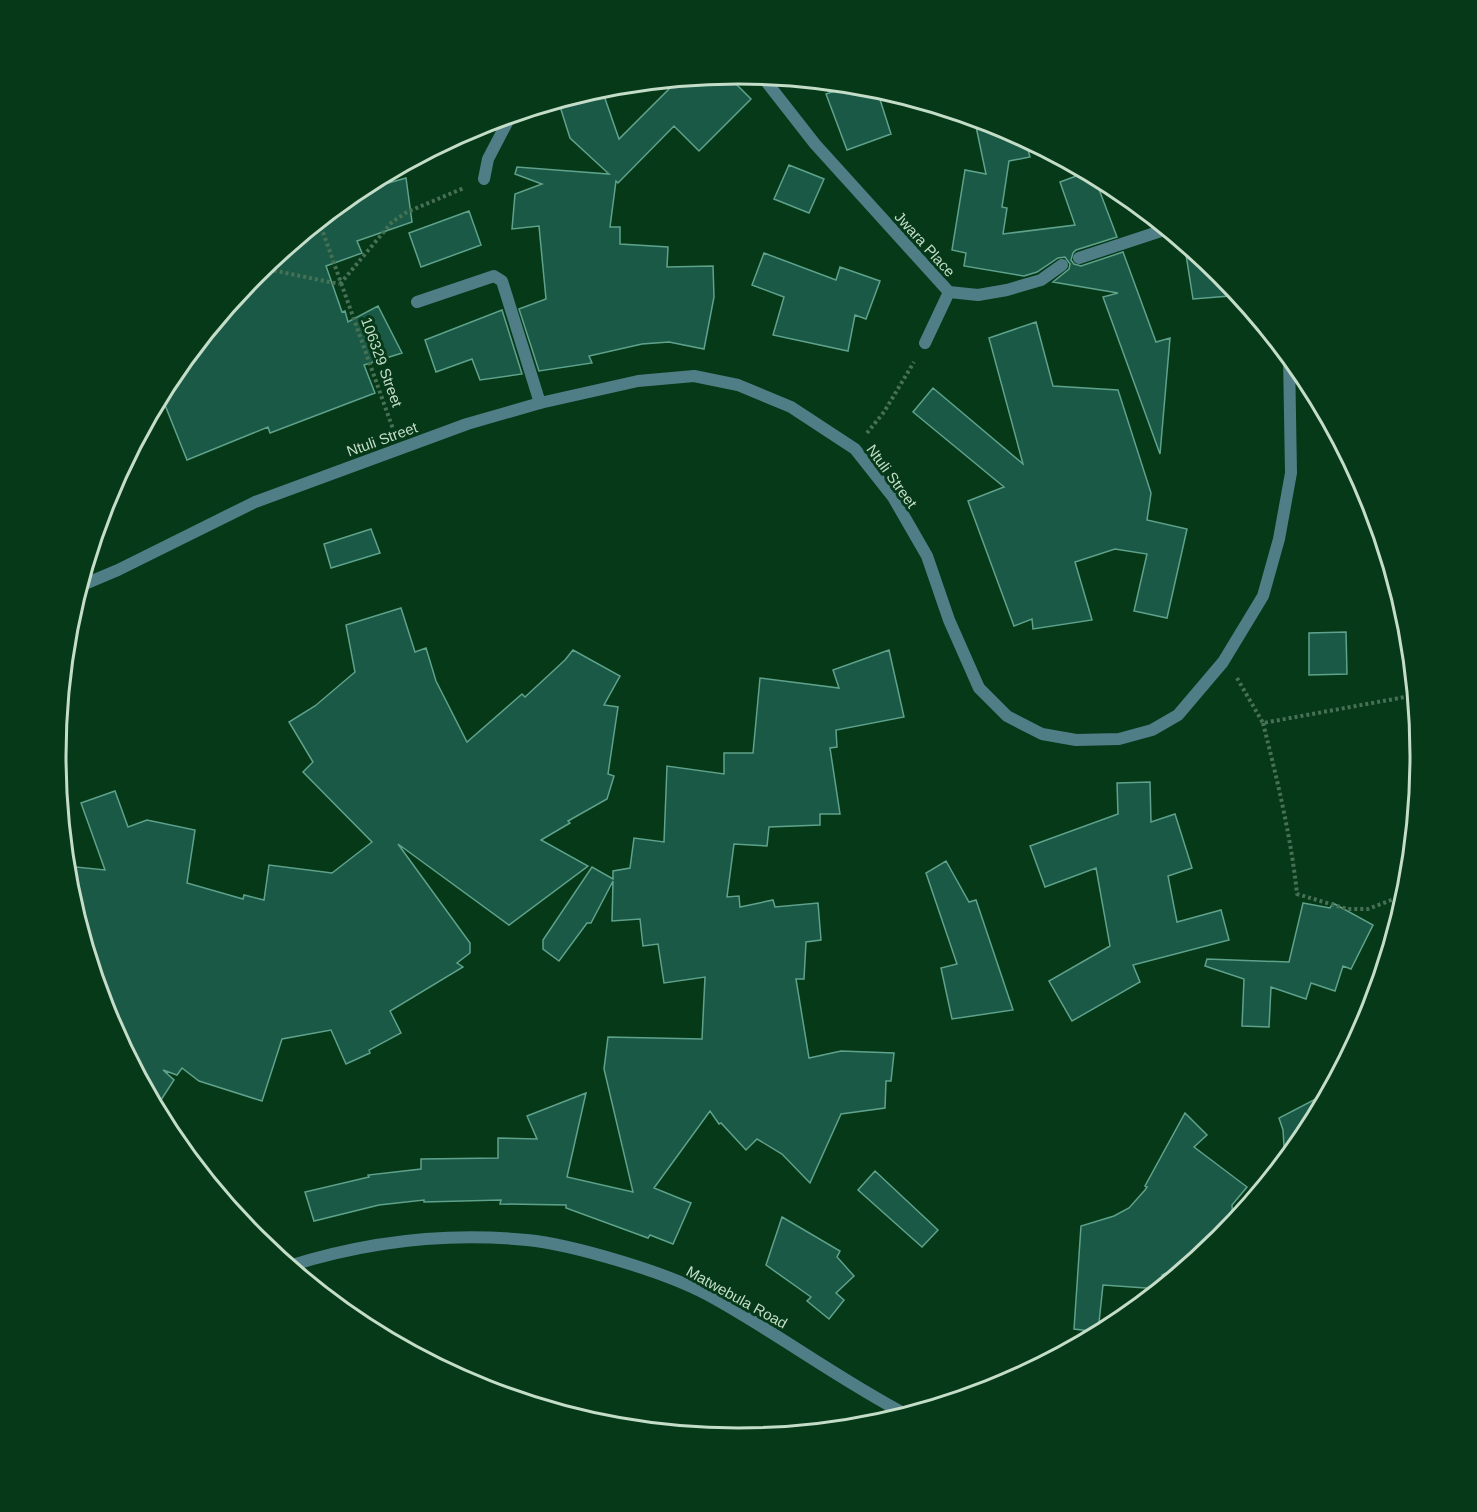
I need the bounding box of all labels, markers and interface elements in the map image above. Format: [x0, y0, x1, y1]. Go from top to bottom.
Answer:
street label: Jwara Place [891, 208, 959, 280]
street label: 106329 Street [358, 315, 406, 410]
street label: Ntuli Street [344, 418, 421, 460]
street label: Ntuli Street [863, 441, 921, 512]
street label: Matwebula Road [684, 1262, 790, 1332]

